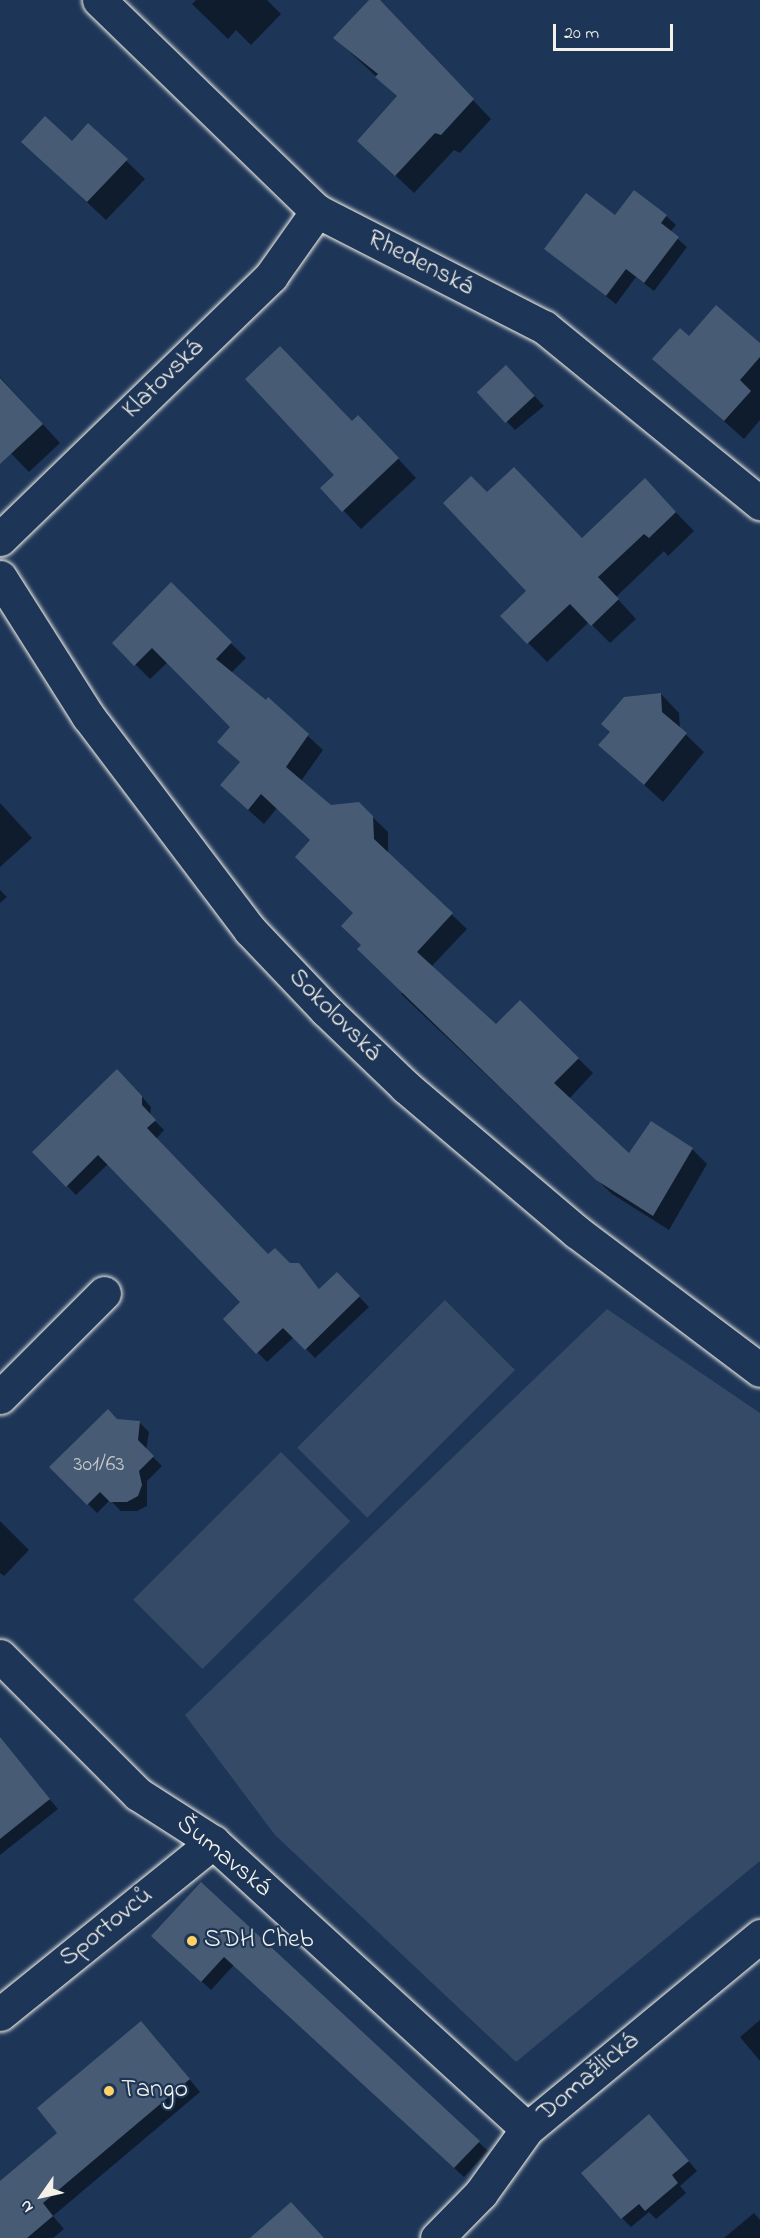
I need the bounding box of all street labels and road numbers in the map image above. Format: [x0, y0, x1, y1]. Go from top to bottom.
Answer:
street label: Rhedenská [362, 224, 478, 304]
street label: Klatovská [117, 334, 211, 426]
street label: Sokolovská [281, 963, 387, 1069]
street label: Šumavská [169, 1809, 277, 1905]
street label: Sportovců [54, 1881, 160, 1975]
street label: Domažlická [532, 2027, 646, 2129]

